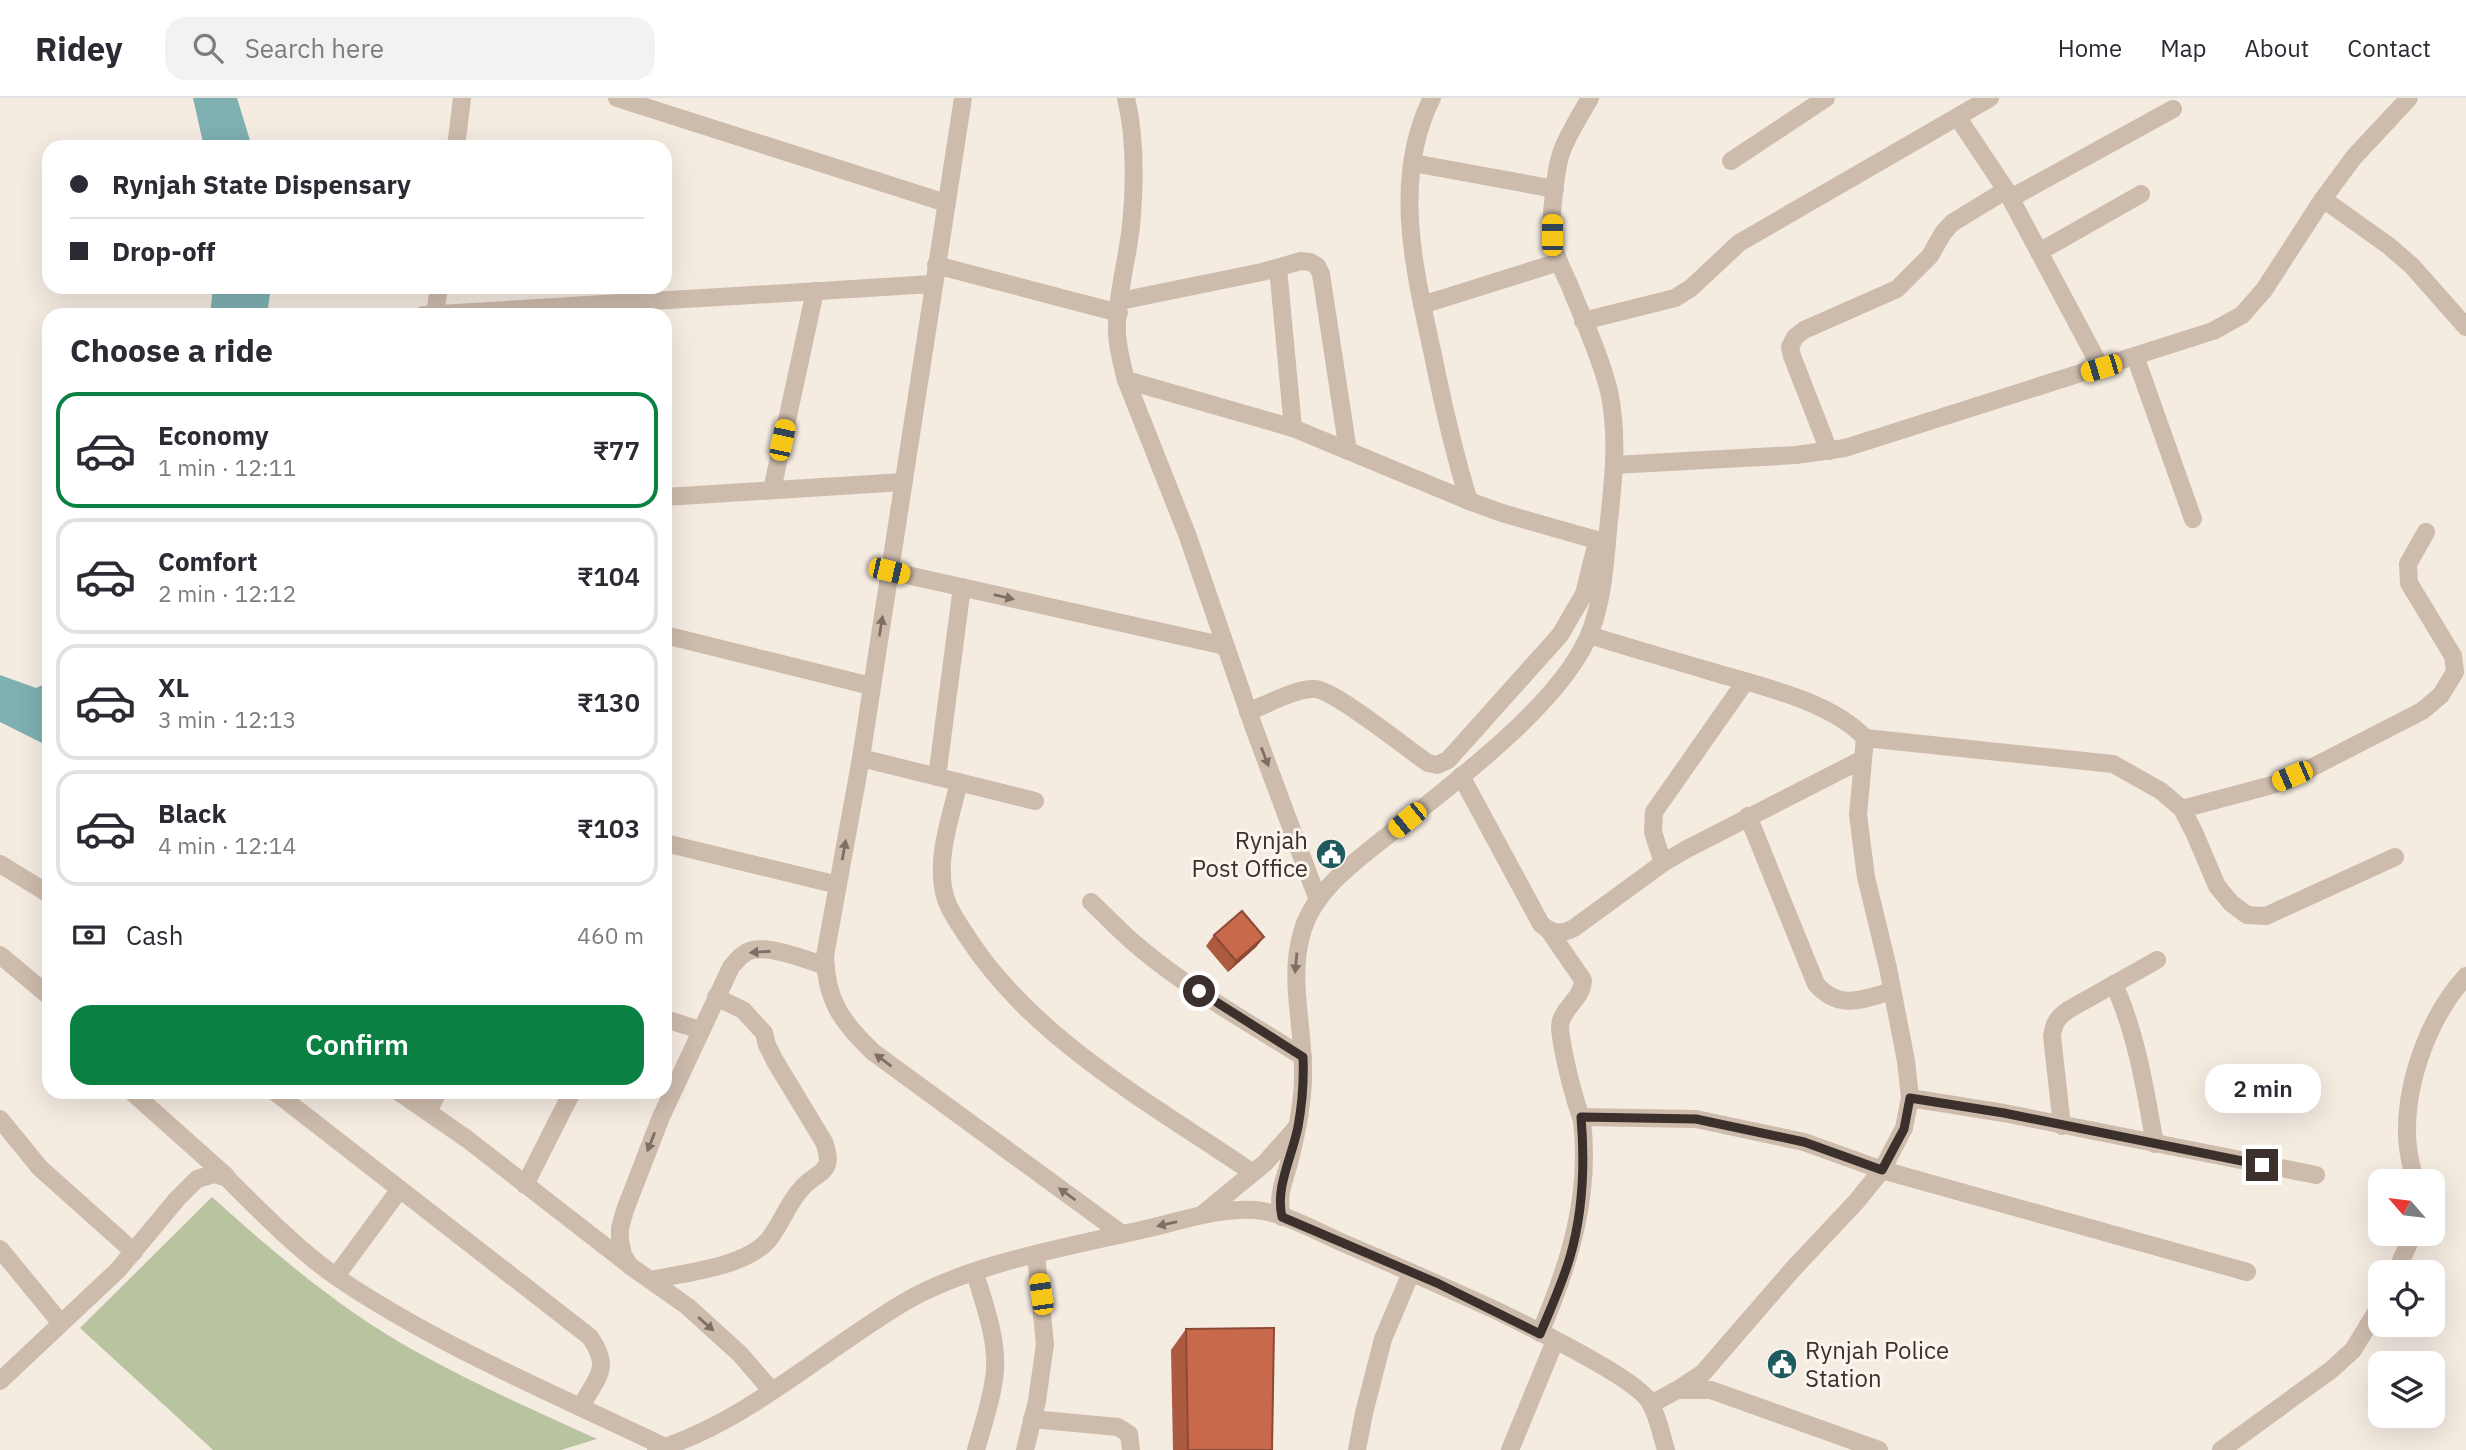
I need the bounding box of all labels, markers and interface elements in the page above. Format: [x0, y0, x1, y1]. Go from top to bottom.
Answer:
search box [165, 17, 655, 80]
text: Ridey [35, 27, 123, 70]
icon: search [189, 29, 227, 67]
text: Search here [245, 31, 384, 65]
text: Home [2058, 32, 2122, 64]
text: Map [2160, 32, 2206, 64]
text: About [2244, 32, 2309, 64]
text: Contact [2347, 32, 2431, 64]
text: Rynjah State Dispensary [112, 167, 411, 201]
car [1542, 214, 1563, 256]
text: Drop-off [112, 234, 215, 268]
text: Choose a ride [70, 329, 273, 371]
car [2078, 352, 2125, 384]
car [768, 417, 797, 463]
text: Economy [158, 418, 269, 452]
icon: car [74, 419, 137, 482]
text: ₹77 [593, 433, 640, 467]
text: 1 min · 12:11 [158, 452, 296, 482]
text: Comfort [158, 544, 257, 578]
icon: car [74, 545, 137, 608]
car [867, 556, 912, 586]
text: ₹104 [577, 559, 640, 593]
text: 2 min · 12:12 [158, 578, 296, 608]
one-way arrow [993, 591, 1015, 602]
one-way arrow [876, 614, 887, 636]
text: XL [158, 670, 189, 704]
icon: car [74, 671, 137, 734]
text: ₹130 [577, 685, 640, 719]
text: 3 min · 12:13 [158, 704, 296, 734]
one-way arrow [1259, 746, 1270, 767]
car [2269, 758, 2316, 794]
text: Black [158, 796, 226, 830]
icon: car [74, 797, 137, 860]
car [1385, 799, 1430, 841]
text: ₹103 [577, 811, 640, 845]
place label: Rynjah Post Office [1191, 824, 1308, 884]
text: 4 min · 12:14 [158, 830, 296, 860]
public building icon: Rynjah Post Office [1314, 837, 1348, 871]
one-way arrow [839, 839, 850, 861]
icon: cash [70, 916, 108, 954]
text: Cash [126, 918, 183, 952]
text: 460 m [577, 920, 644, 950]
one-way arrow [749, 947, 771, 958]
one-way arrow [1290, 952, 1301, 974]
route start [1183, 975, 1215, 1007]
button: Confirm [70, 1005, 644, 1085]
one-way arrow [874, 1053, 892, 1067]
callout: 2 min [2204, 1063, 2320, 1112]
text: 2 min [2233, 1073, 2293, 1103]
one-way arrow [645, 1132, 656, 1153]
route end [2246, 1149, 2278, 1181]
north arrow [2368, 1169, 2445, 1246]
map controls [2368, 1169, 2445, 1428]
one-way arrow [1057, 1187, 1076, 1201]
one-way arrow [1156, 1219, 1178, 1230]
button: locate [2368, 1260, 2445, 1337]
car [1028, 1272, 1055, 1316]
one-way arrow [698, 1316, 715, 1331]
place label: Rynjah Police Station [1805, 1334, 1949, 1394]
public building icon: Rynjah Police Station [1765, 1347, 1799, 1381]
button: layers [2368, 1351, 2445, 1428]

